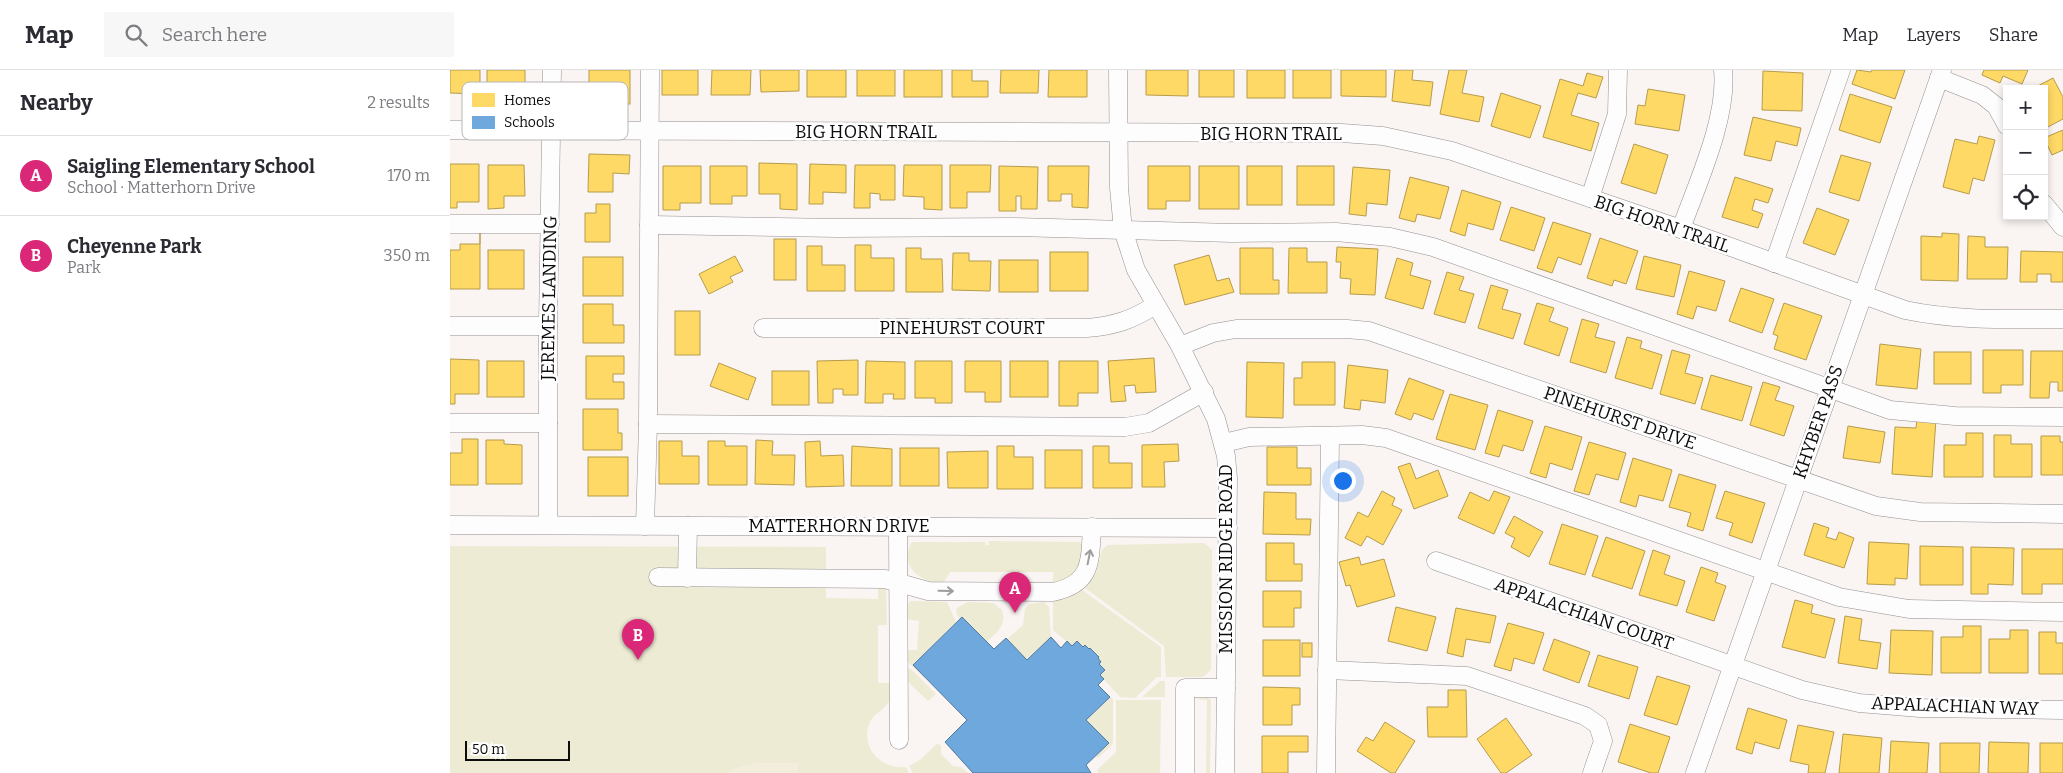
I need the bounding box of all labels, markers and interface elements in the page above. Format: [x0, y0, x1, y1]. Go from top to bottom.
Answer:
search box [104, 12, 454, 57]
text: Map [25, 21, 74, 49]
icon: search [122, 21, 150, 49]
text: Search here [162, 23, 267, 46]
text: Map [1842, 24, 1878, 46]
text: Layers [1906, 24, 1961, 46]
text: Share [1989, 24, 2038, 46]
legend [462, 82, 628, 140]
map controls [2003, 85, 2048, 220]
button: + [2003, 85, 2048, 130]
text: Nearby [20, 90, 93, 116]
text: Homes [504, 92, 551, 109]
text: 2 results [367, 93, 430, 112]
text: Schools [504, 114, 555, 131]
street label: BIG HORN TRAIL [795, 121, 937, 143]
street label: BIG HORN TRAIL [1200, 123, 1342, 145]
button: − [2003, 130, 2048, 175]
text: Saigling Elementary School [67, 155, 315, 178]
text: A [30, 166, 42, 185]
text: 170 m [387, 166, 430, 185]
button: locate [2003, 175, 2048, 220]
text: School · Matterhorn Drive [67, 178, 255, 197]
street label: BIG HORN TRAIL [1591, 190, 1733, 258]
street label: JEREMES LANDING [537, 216, 561, 381]
text: Cheyenne Park [67, 235, 201, 258]
text: B [31, 246, 41, 265]
text: 350 m [384, 246, 430, 265]
text: Park [67, 258, 101, 277]
street label: PINEHURST COURT [879, 317, 1045, 339]
street label: KHYBER PASS [1788, 362, 1848, 482]
street label: PINEHURST DRIVE [1541, 382, 1699, 454]
street label: MISSION RIDGE ROAD [1215, 464, 1237, 654]
your location [1330, 468, 1356, 494]
street label: MATTERHORN DRIVE [748, 515, 930, 537]
one-way arrow [1085, 550, 1094, 566]
pin: A [999, 572, 1031, 613]
street label: APPALACHIAN COURT [1492, 573, 1677, 655]
one-way arrow [938, 586, 954, 596]
pin: B [622, 619, 654, 660]
street label: APPALACHIAN WAY [1871, 692, 2040, 720]
scale bar [465, 738, 570, 761]
text: 50 m [472, 741, 505, 758]

